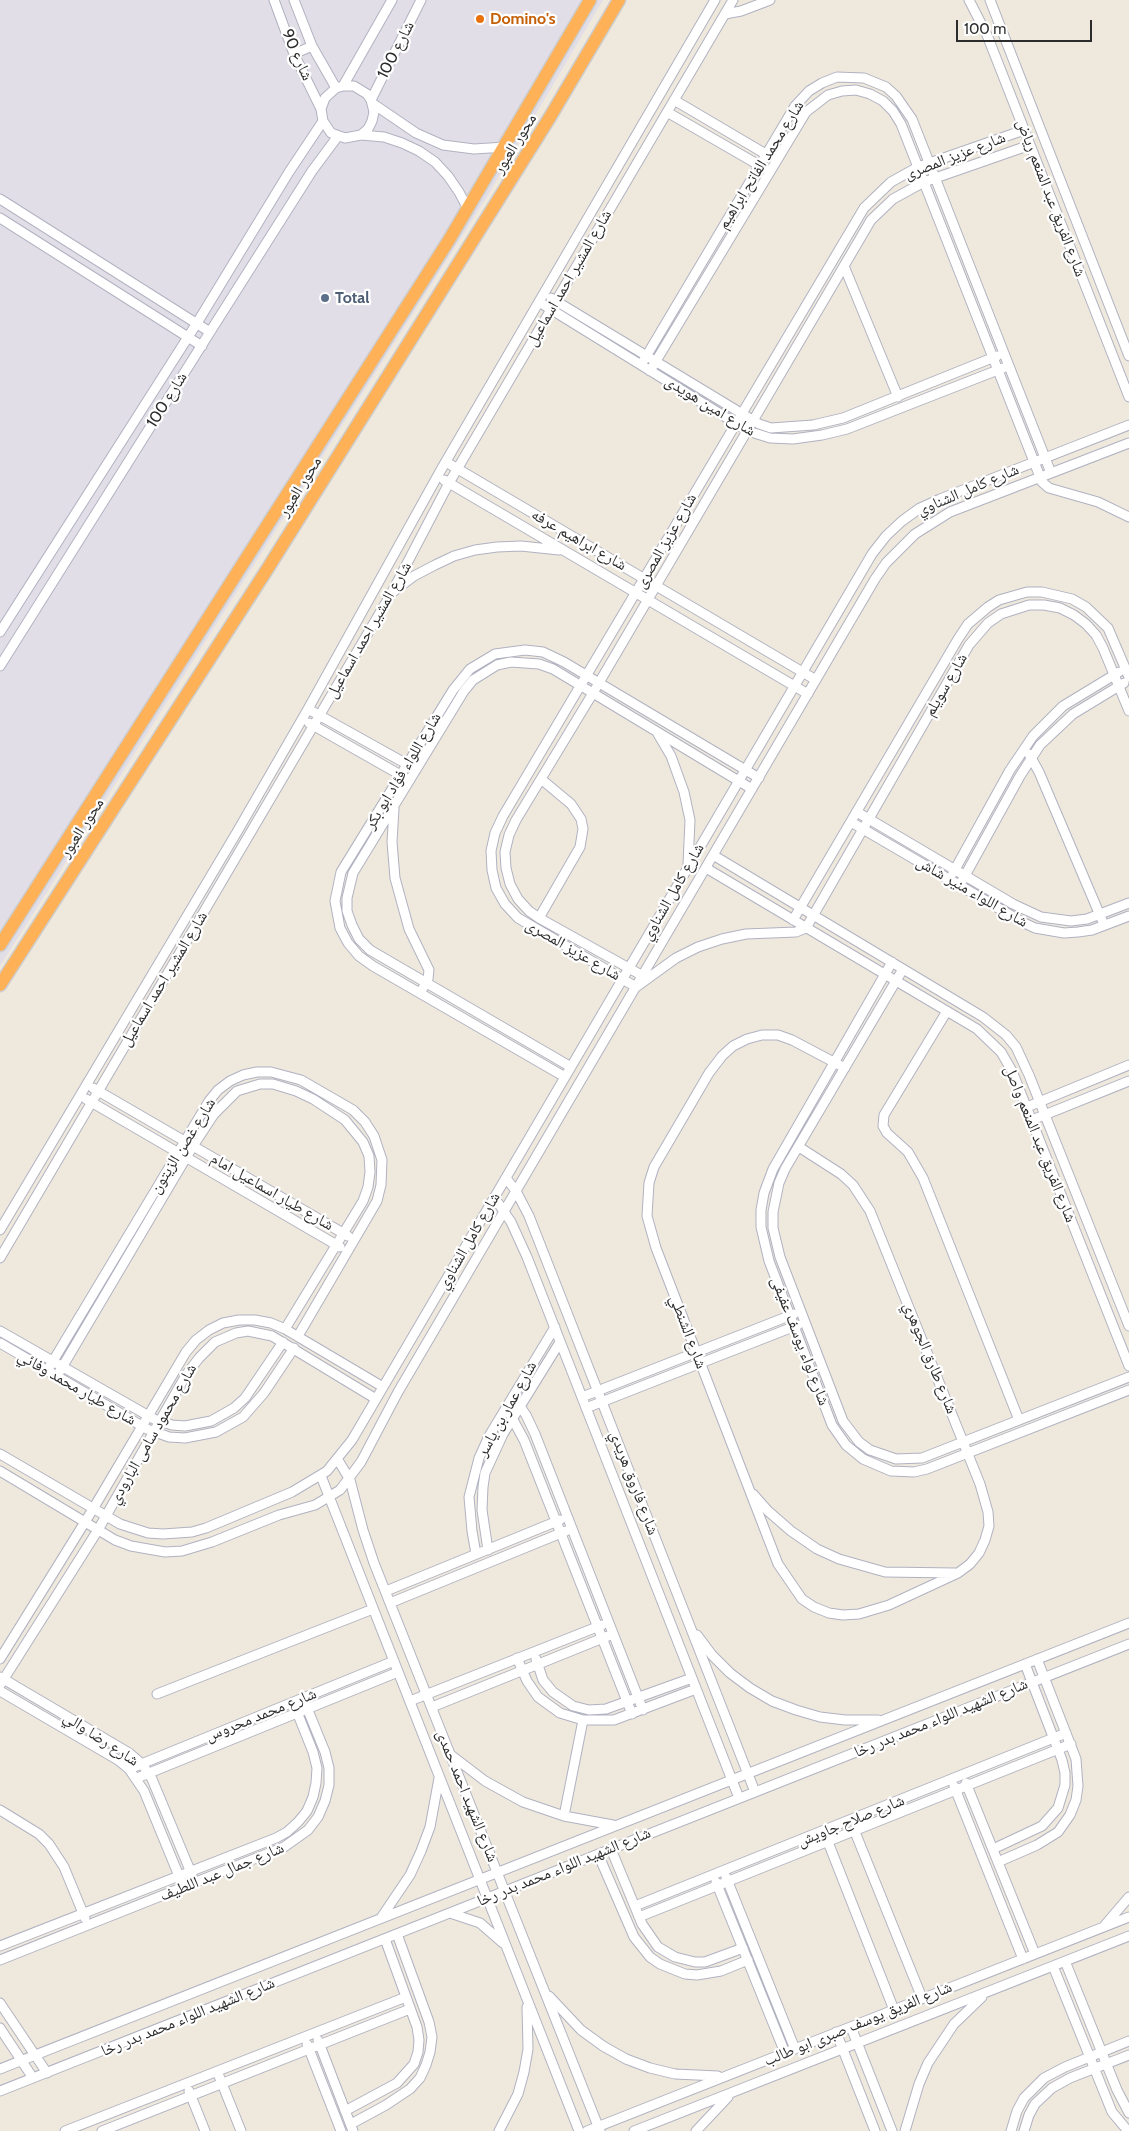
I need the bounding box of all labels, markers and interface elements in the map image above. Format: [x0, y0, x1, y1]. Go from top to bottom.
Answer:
place label: Domino's [490, 9, 555, 29]
scale bar [959, 10, 1095, 42]
marker: Domino's [474, 13, 486, 25]
street label: شارع 100 [373, 18, 419, 82]
text: 100 m [964, 20, 1006, 38]
street label: شارع 90 [277, 26, 317, 84]
street label: شارع محمد الفاتح ابراهيم [714, 97, 808, 233]
street label: محور العبور [489, 110, 541, 178]
street label: شارع الفريق عبد المنعم رياض [1012, 116, 1090, 280]
street label: شارع عزيز المصرى [902, 128, 1008, 184]
street label: شارع المشير احمد اسماعيل [522, 206, 616, 350]
place label: Total [335, 288, 369, 308]
marker: Total [319, 292, 331, 304]
street label: شارع 100 [143, 369, 191, 431]
street label: شارع امين هويدى [661, 371, 759, 441]
street label: محور العبور [274, 453, 326, 521]
street label: شارع كامل الشناوي [914, 460, 1022, 520]
street label: شارع عزيز المصرى [631, 490, 701, 592]
street label: شارع ابراهيم عرفه [528, 505, 630, 575]
street label: شارع المشير احمد اسماعيل [322, 558, 416, 702]
street label: شارع سويلم [920, 650, 972, 720]
street label: شارع اللواء فؤاد ابو بكر [361, 709, 445, 833]
street label: محور العبور [56, 795, 108, 861]
street label: شارع كامل الشناوي [637, 840, 709, 944]
street label: شارع اللواء منير شاش [913, 852, 1031, 932]
street label: شارع المشير احمد اسماعيل [116, 908, 212, 1050]
street label: شارع عزيز المصرى [522, 915, 624, 985]
street label: شارع الفريق عبد المنعم واصل [1000, 1063, 1080, 1225]
street label: شارع غصن الزيتون [146, 1095, 220, 1197]
street label: شارع طيار اسماعيل امام [207, 1149, 337, 1235]
street label: شارع كامل الشناوي [433, 1189, 505, 1293]
street label: شارع لواء يوسف عفيفى [767, 1274, 833, 1408]
street label: شارع الشنطي [665, 1292, 711, 1372]
street label: شارع طارق الجوهري [899, 1299, 961, 1417]
street label: شارع طيار محمد وفائي [14, 1346, 140, 1430]
street label: شارع عمار بن ياسر [473, 1358, 541, 1460]
street label: شارع محمود سامى البارودي [105, 1360, 201, 1508]
street label: شارع فاروق هريدي [605, 1428, 663, 1538]
street label: شارع الشهيد اللواء محمد بدر رخا [851, 1674, 1031, 1762]
street label: شارع محمد محروس [203, 1684, 319, 1746]
street label: شارع رضا والي [60, 1708, 142, 1770]
street label: شارع الشهيد احمد حمدى [432, 1727, 502, 1865]
street label: شارع صلاح جاويش [795, 1791, 907, 1851]
street label: شارع الشهيد اللواء محمد بدر رخا [474, 1823, 654, 1911]
street label: شارع جمال عبد اللطيف [157, 1838, 287, 1906]
street label: شارع الشهيد اللواء محمد بدر رخا [98, 1973, 278, 2061]
street label: شارع الفريق يوسف صبرى ابو طالب [761, 1977, 955, 2071]

